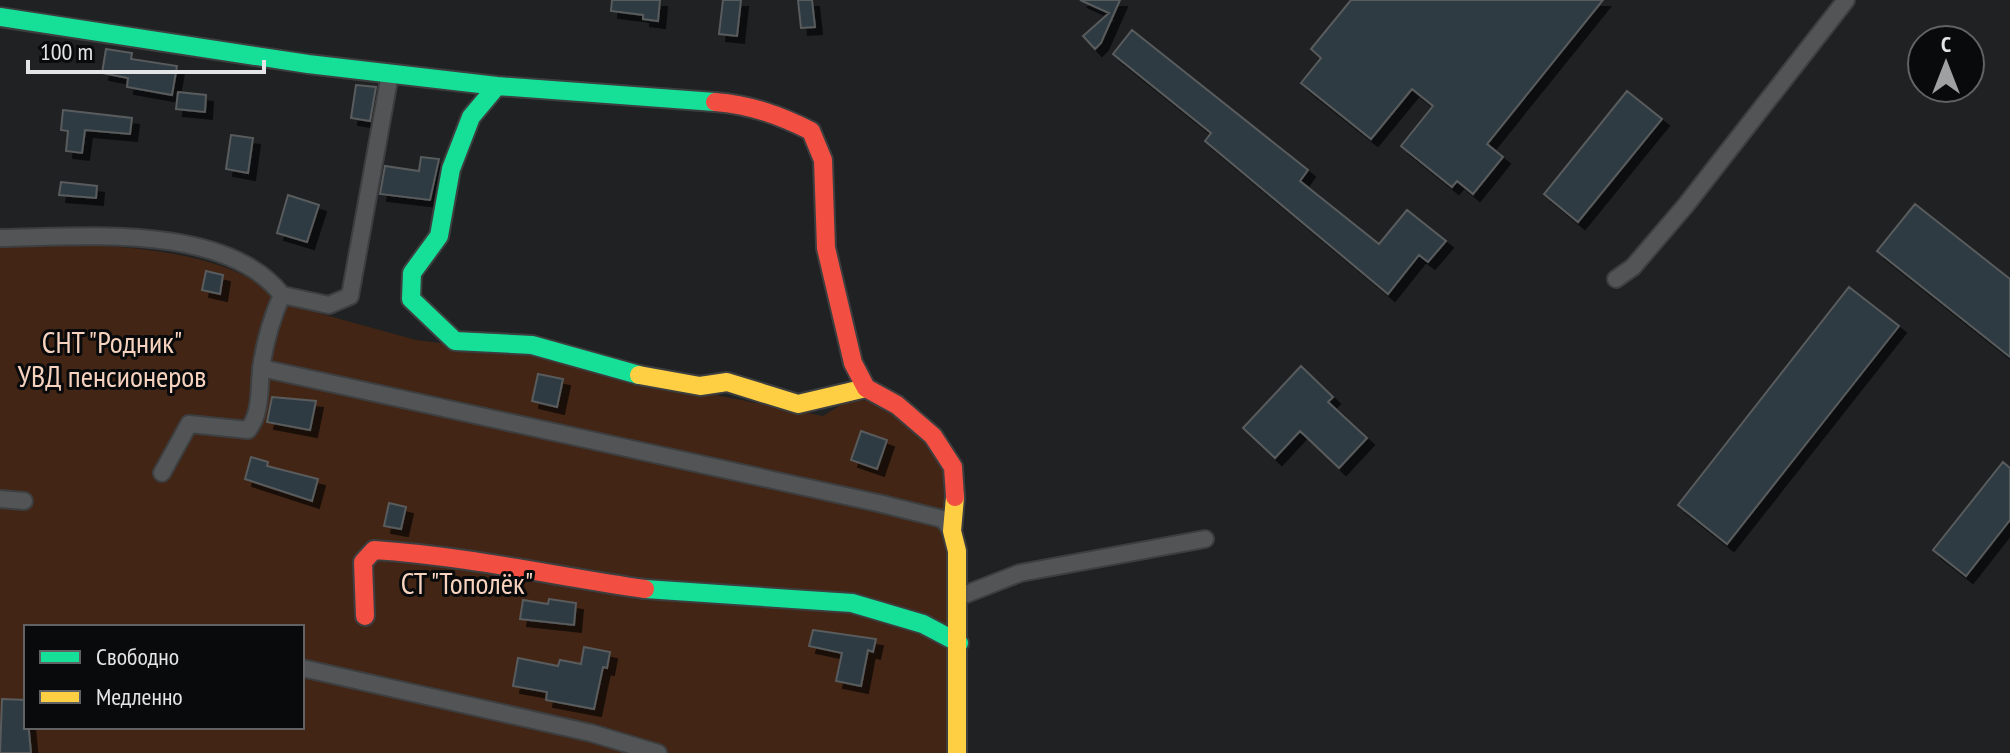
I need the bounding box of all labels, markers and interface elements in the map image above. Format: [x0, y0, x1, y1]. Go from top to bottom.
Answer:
scale bar [28, 24, 264, 74]
north arrow [1906, 24, 1986, 104]
text: С [1941, 30, 1951, 58]
text: 100 m [40, 36, 93, 67]
park label: СНТ "Родник" УВД пенсионеров [18, 322, 206, 395]
park label: СТ "Тополёк" [401, 563, 533, 602]
legend [24, 625, 304, 729]
text: Свободно [96, 641, 179, 672]
text: Медленно [96, 681, 183, 712]

